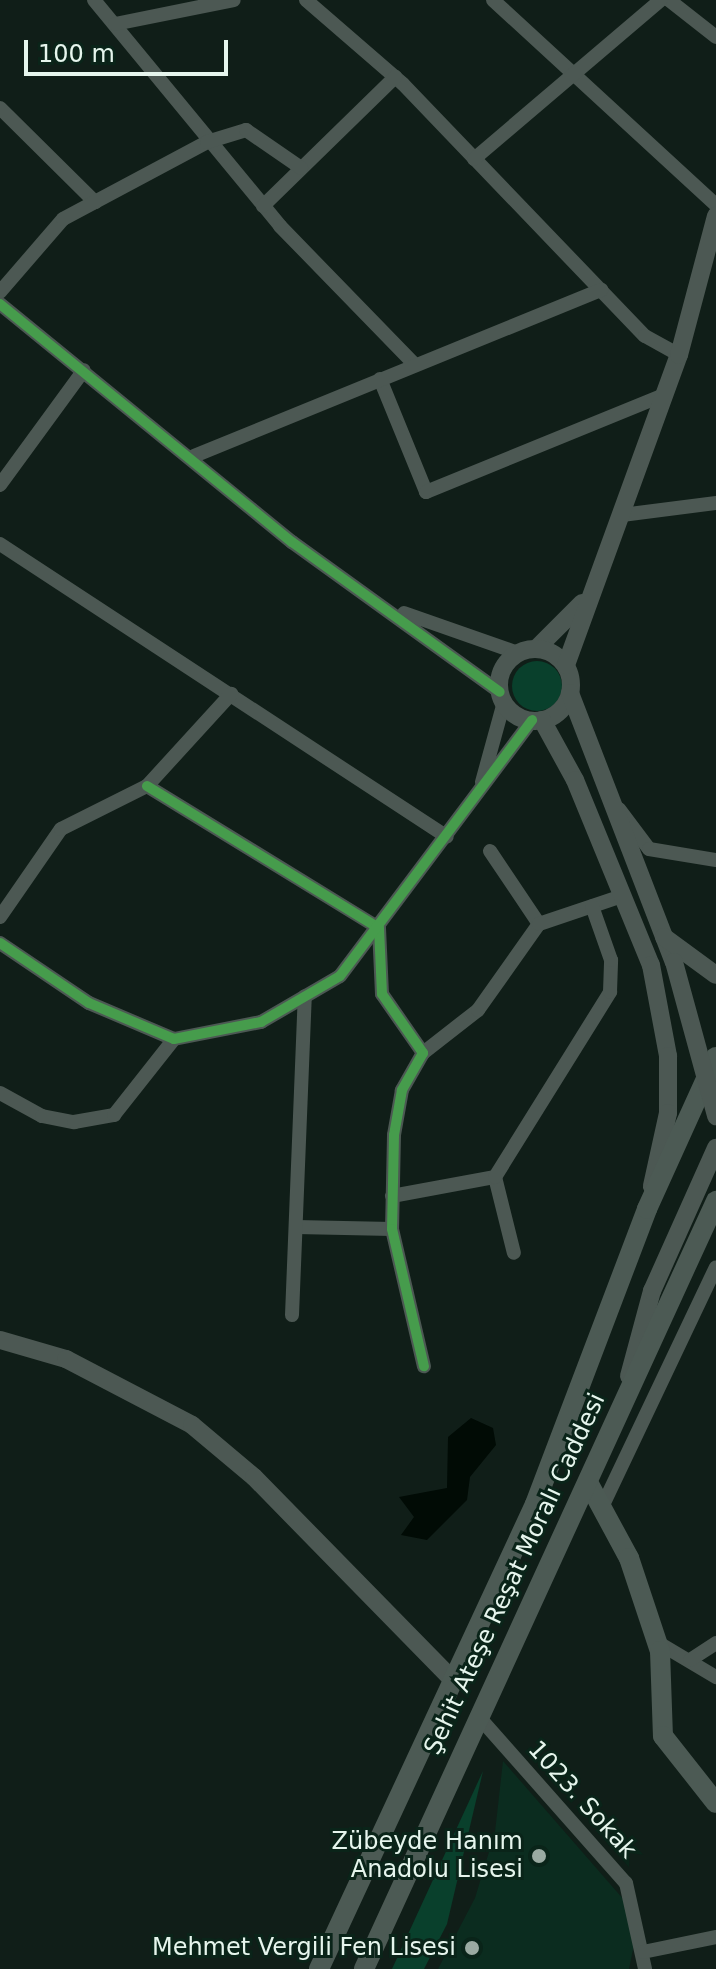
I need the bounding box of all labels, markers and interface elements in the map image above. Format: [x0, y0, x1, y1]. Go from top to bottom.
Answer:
scale bar [28, 24, 232, 74]
text: 100 m [38, 40, 115, 68]
street label: Şehit Ateşe Reşat Moralı Caddesi [418, 1389, 612, 1759]
street label: 1023. Sokak [522, 1735, 642, 1865]
place label: Zübeyde Hanım Anadolu Lisesi [332, 1828, 523, 1884]
marker: Zübeyde Hanım Anadolu Lisesi [530, 1847, 548, 1865]
place label: Mehmet Vergili Fen Lisesi [152, 1934, 456, 1962]
marker: Mehmet Vergili Fen Lisesi [463, 1939, 481, 1957]

